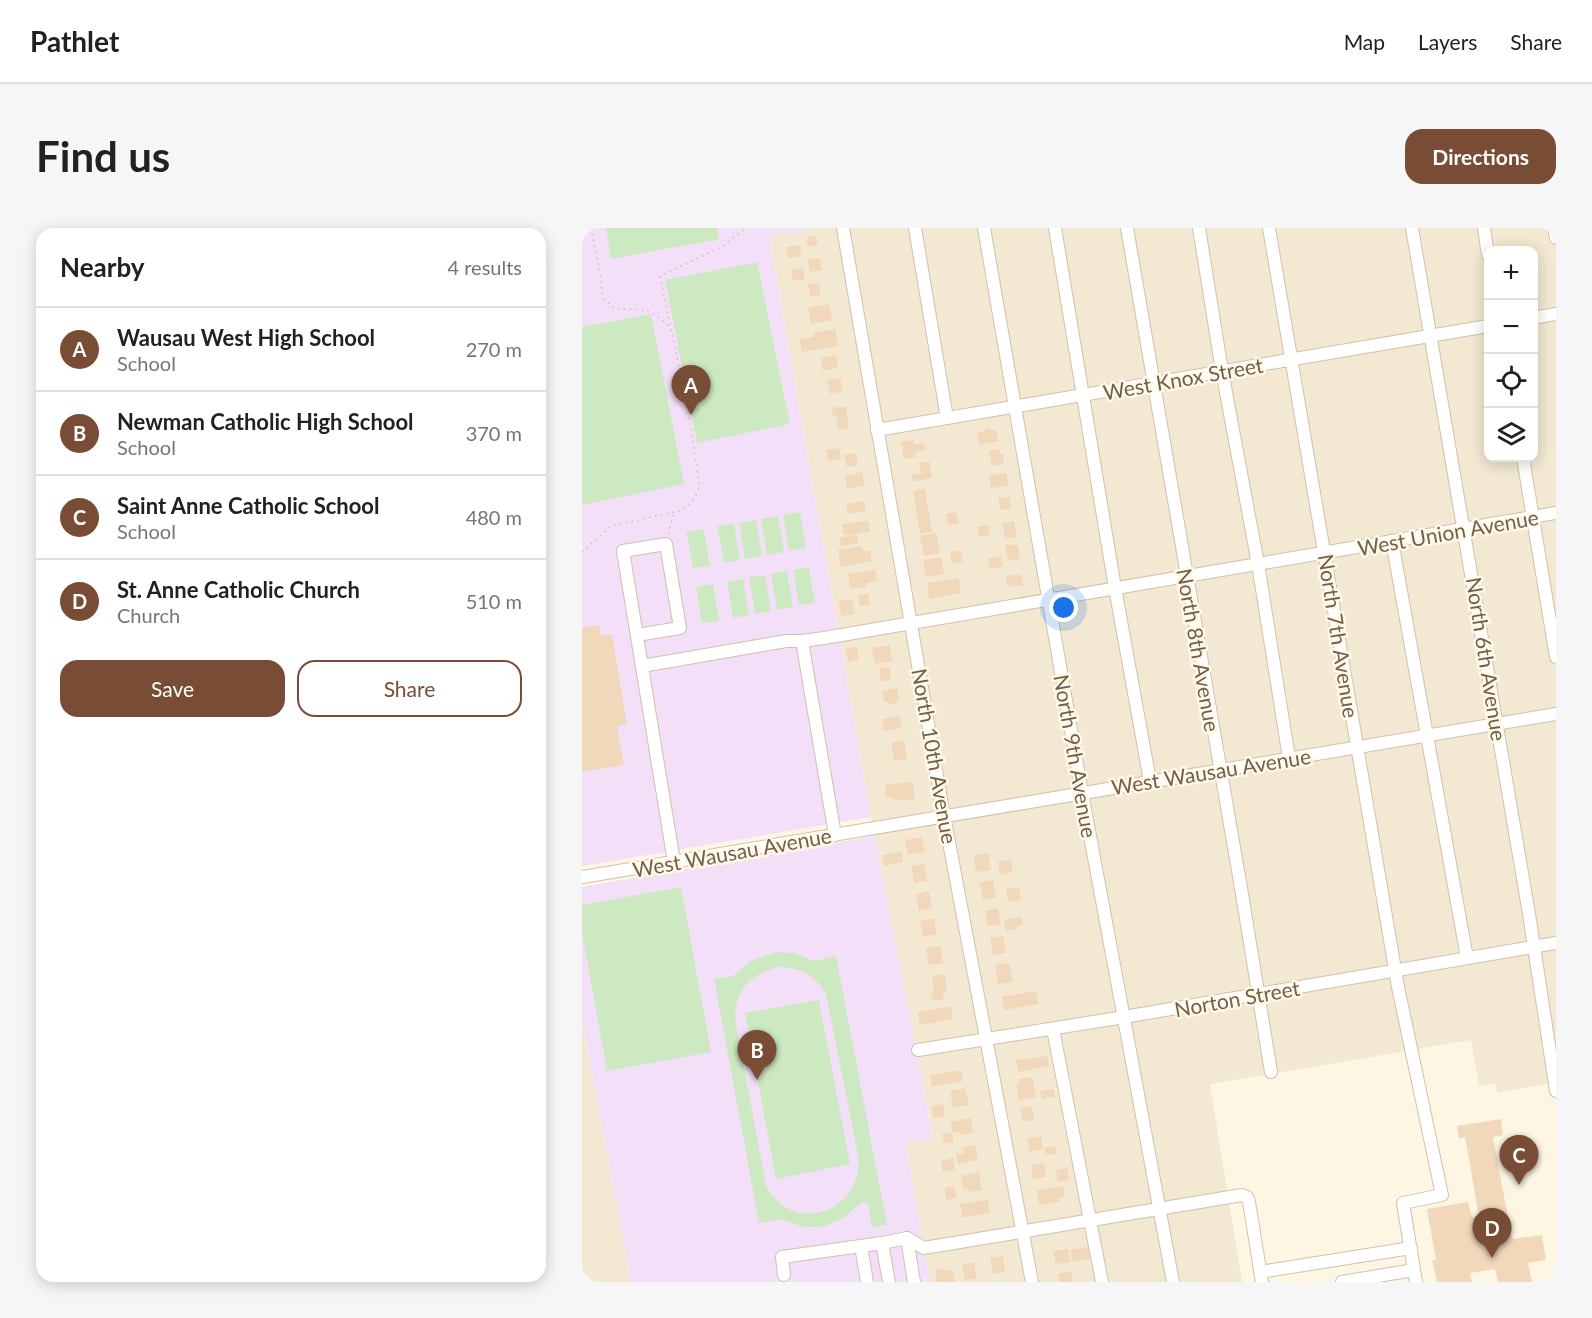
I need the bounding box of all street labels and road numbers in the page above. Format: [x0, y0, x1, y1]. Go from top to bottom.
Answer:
street label: West Knox Street [1101, 352, 1265, 404]
street label: West Union Avenue [1356, 504, 1540, 560]
street label: North 7th Avenue [1314, 552, 1364, 720]
street label: North 8th Avenue [1172, 566, 1226, 734]
street label: North 6th Avenue [1462, 575, 1512, 743]
street label: North 10th Avenue [907, 666, 963, 846]
street label: North 9th Avenue [1049, 672, 1103, 840]
street label: West Wausau Avenue [1110, 743, 1312, 799]
street label: West Wausau Avenue [631, 822, 833, 882]
street label: Norton Street [1172, 975, 1302, 1021]

